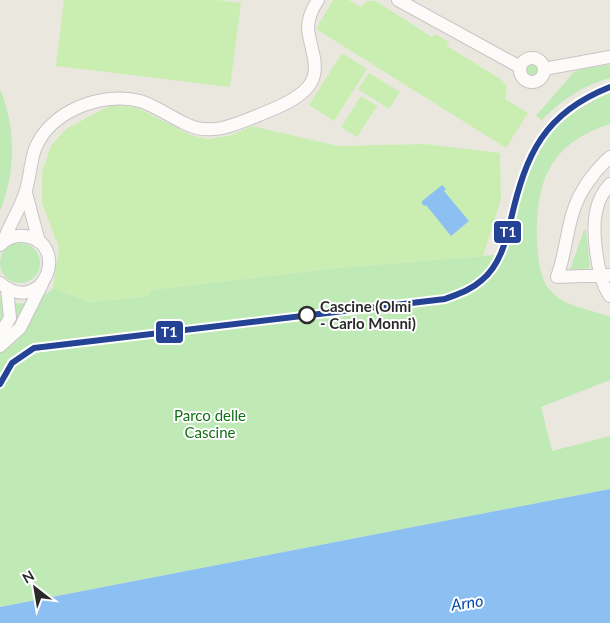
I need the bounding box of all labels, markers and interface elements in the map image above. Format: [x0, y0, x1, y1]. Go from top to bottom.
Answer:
line badge: T1 [493, 220, 522, 244]
text: T1 [500, 223, 516, 240]
place label: Cascine (Olmi - Carlo Monni) [320, 297, 416, 332]
marker: Cascine (Olmi - Carlo Monni) [298, 306, 316, 324]
line badge: T1 [155, 320, 184, 344]
text: T1 [161, 323, 177, 340]
park label: Parco delle Cascine [174, 406, 246, 441]
north arrow [10, 563, 60, 613]
text: N [19, 566, 37, 586]
water label: Arno [449, 590, 484, 614]

